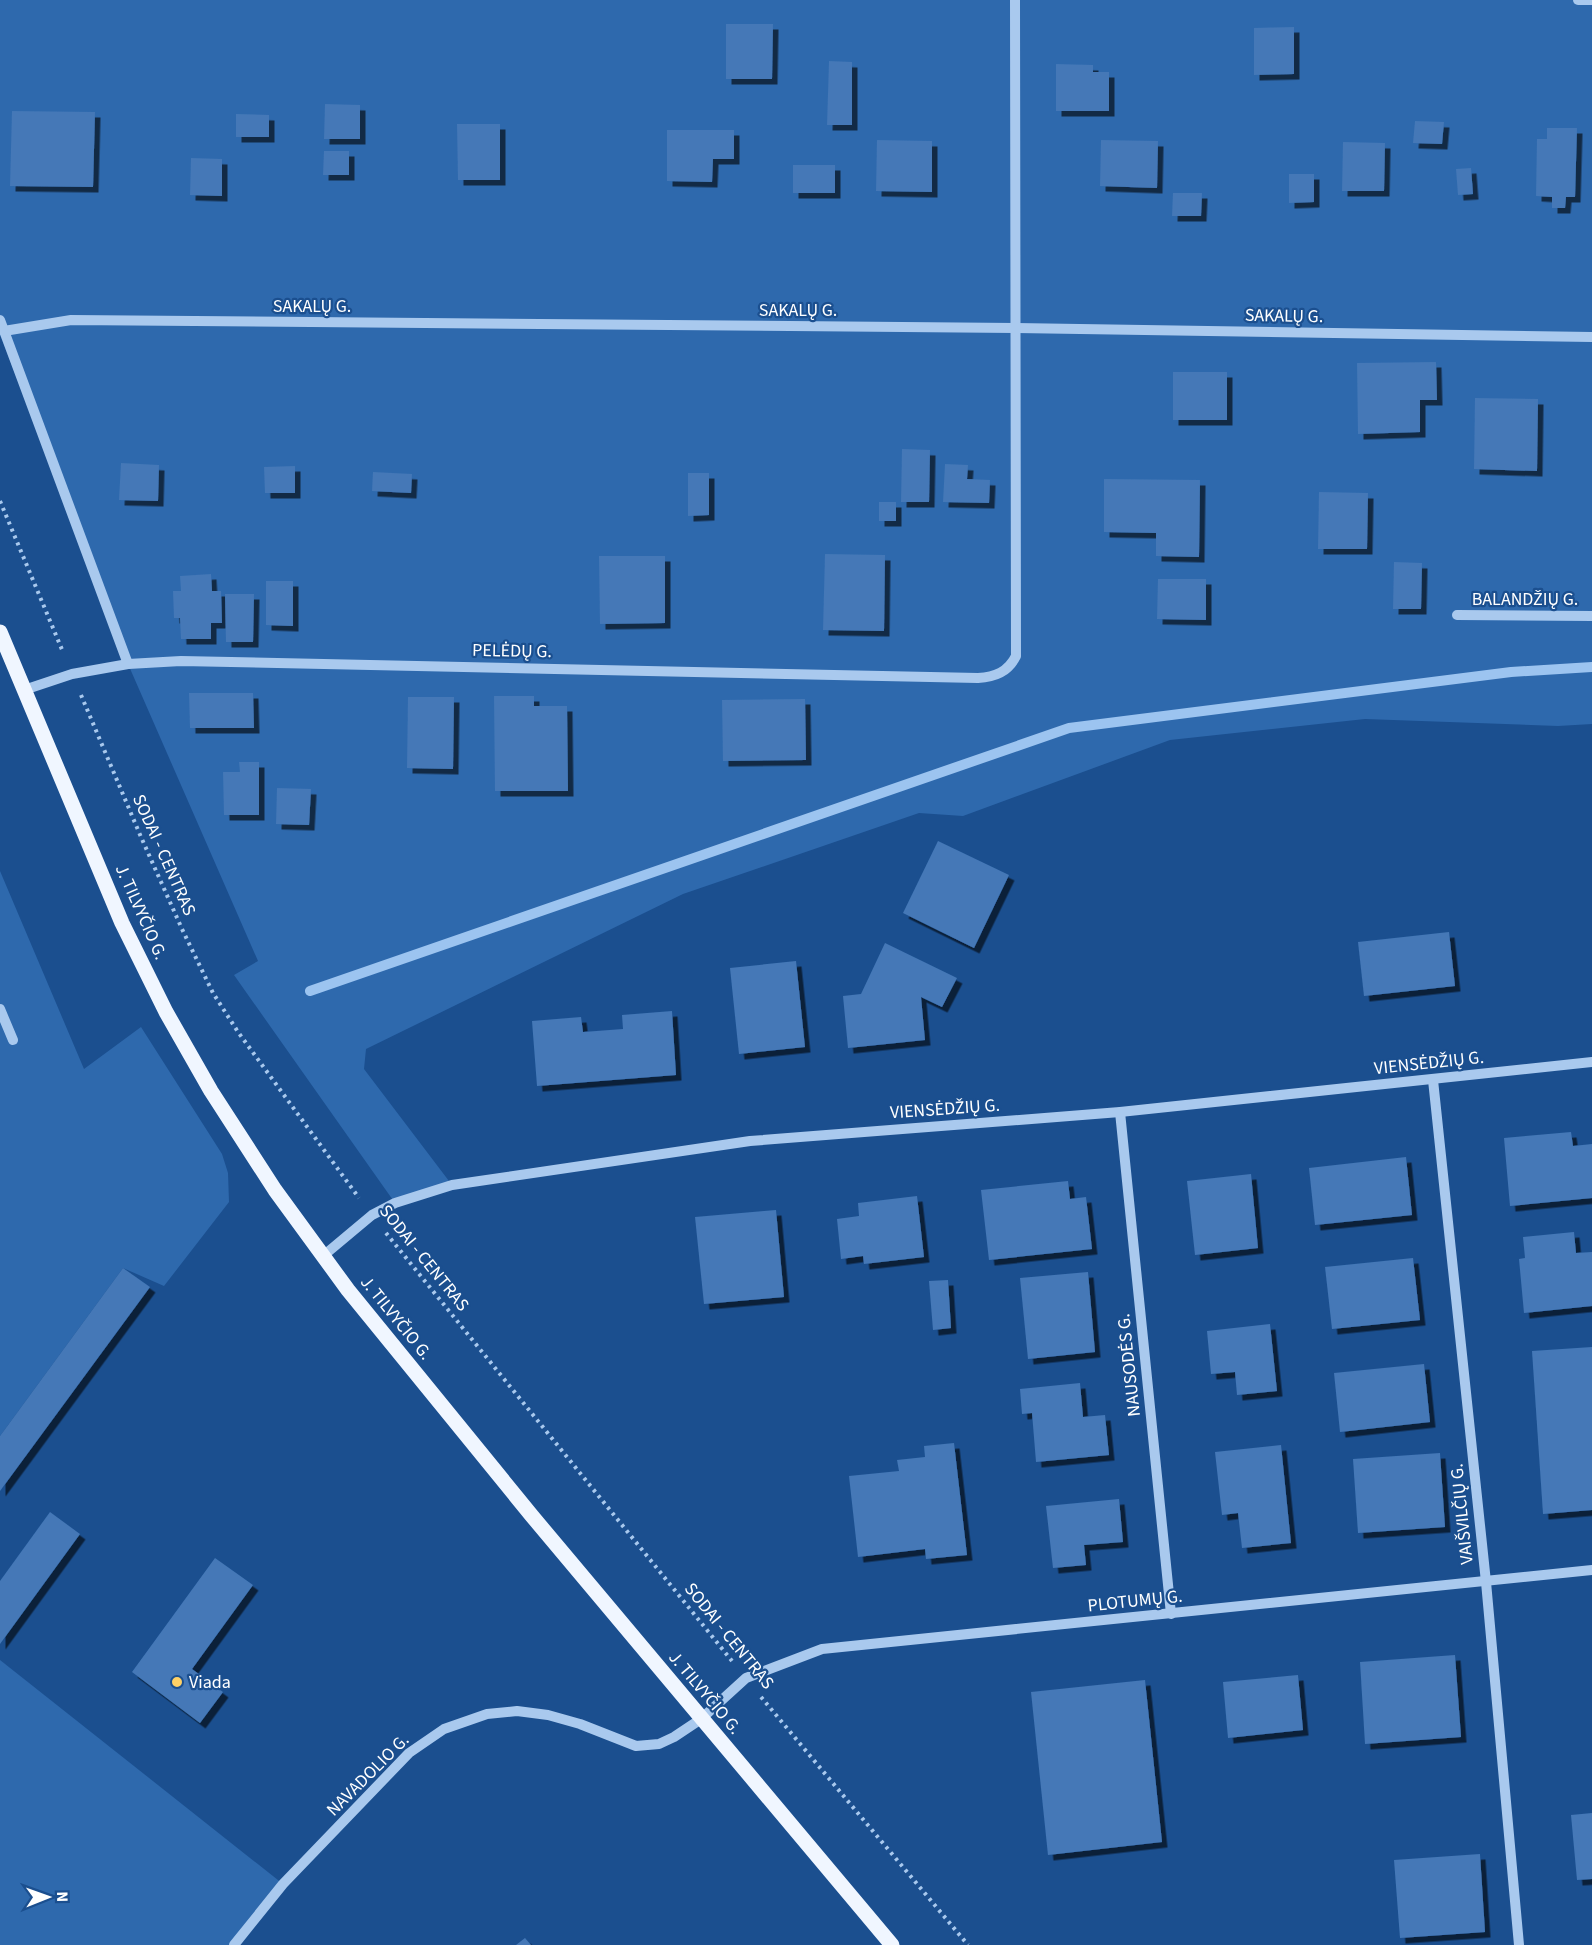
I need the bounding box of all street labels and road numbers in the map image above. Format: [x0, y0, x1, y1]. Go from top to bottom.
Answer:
street label: SAKALŲ G. [273, 294, 351, 319]
street label: SAKALŲ G. [759, 298, 837, 323]
street label: SAKALŲ G. [1245, 303, 1323, 329]
street label: BALANDŽIŲ G. [1472, 587, 1578, 612]
street label: PELĖDŲ G. [472, 638, 552, 664]
street label: SODAI - CENTRAS [126, 790, 202, 920]
street label: J. TILVYČIO G. [109, 860, 173, 964]
street label: VIENSĖDŽIŲ G. [1373, 1045, 1485, 1081]
street label: VIENSĖDŽIŲ G. [889, 1093, 1001, 1125]
street label: SODAI - CENTRAS [373, 1199, 475, 1317]
street label: J. TILVYČIO G. [354, 1271, 438, 1365]
street label: NAUSODĖS G. [1111, 1312, 1147, 1418]
street label: VAIŠVILČIŲ G. [1444, 1462, 1480, 1566]
street label: SODAI - CENTRAS [678, 1577, 780, 1695]
street label: PLOTUMŲ G. [1086, 1584, 1184, 1618]
street label: J. TILVYČIO G. [663, 1646, 747, 1740]
street label: NAVADOLIO G. [321, 1728, 415, 1822]

